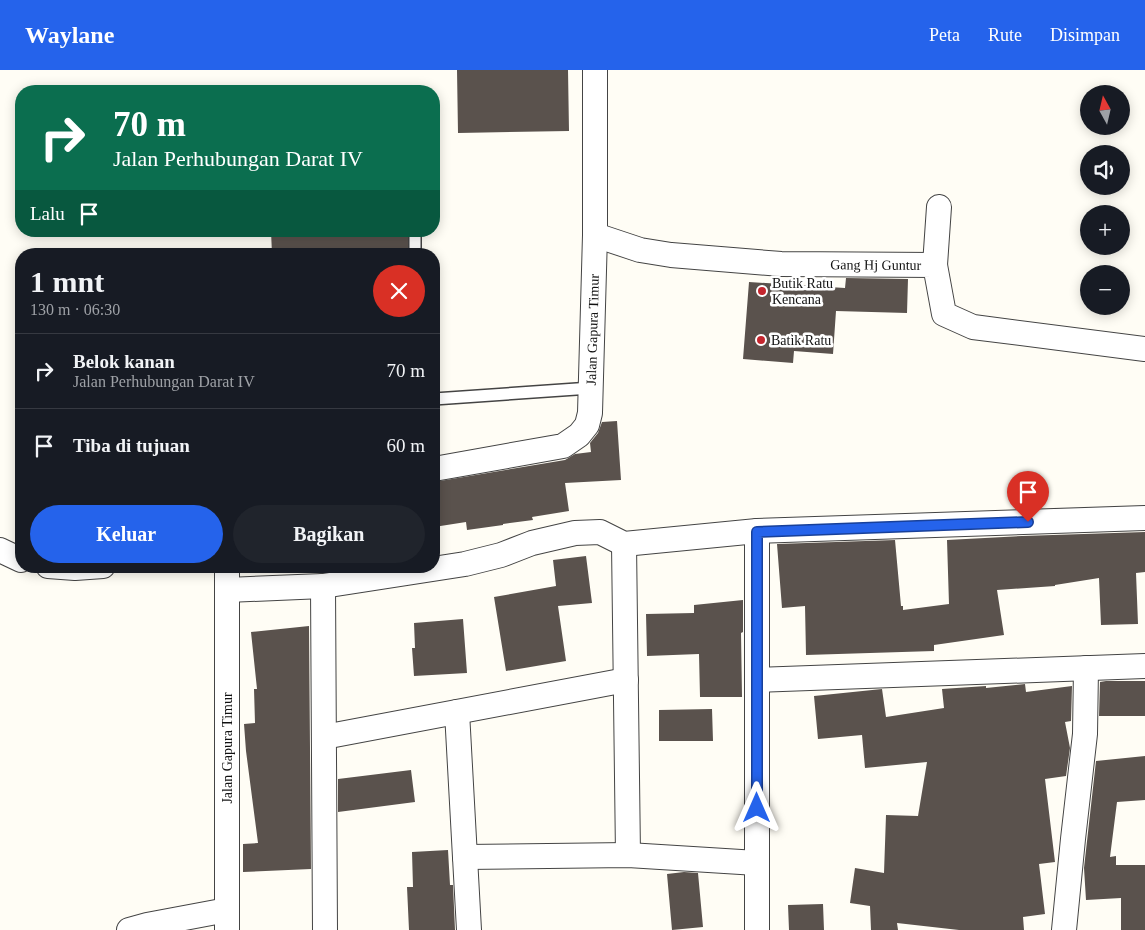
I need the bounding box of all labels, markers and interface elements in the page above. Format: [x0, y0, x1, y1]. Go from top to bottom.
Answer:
text: Waylane [25, 22, 114, 48]
text: Peta [929, 25, 960, 45]
text: Rute [988, 25, 1022, 45]
text: Disimpan [1050, 25, 1120, 45]
north arrow [1080, 85, 1130, 135]
map controls [1080, 85, 1130, 315]
icon: right [30, 105, 95, 170]
text: 70 m [113, 105, 186, 144]
button: sound [1080, 145, 1130, 195]
text: Jalan Perhubungan Darat IV [113, 146, 363, 171]
icon: arrive [75, 200, 103, 228]
text: Lalu [30, 203, 65, 224]
button: + [1080, 205, 1130, 255]
street label: Gang Hj Guntur [830, 257, 922, 272]
text: 1 mnt [30, 265, 104, 298]
button: close [373, 265, 425, 317]
button: − [1080, 265, 1130, 315]
street label: Jalan Gapura Timur [583, 274, 601, 385]
place label: Butik Ratu Kencana [772, 276, 833, 307]
marker: Butik Ratu Kencana [756, 285, 768, 297]
text: 130 m · 06:30 [30, 301, 120, 318]
place label: Batik Ratu [771, 333, 831, 348]
marker: Batik Ratu [755, 334, 767, 346]
text: Belok kanan [73, 351, 175, 372]
icon: right [30, 357, 58, 385]
text: 70 m [386, 360, 425, 381]
text: Jalan Perhubungan Darat IV [73, 373, 255, 390]
icon: arrive [30, 432, 58, 460]
text: Tiba di tujuan [73, 435, 190, 456]
text: 60 m [386, 435, 425, 456]
pin [1007, 471, 1049, 522]
icon: arrive [1014, 478, 1042, 506]
button: Keluar [30, 505, 223, 563]
button: Bagikan [233, 505, 425, 563]
street label: Jalan Gapura Timur [220, 692, 235, 804]
position arrow [730, 781, 782, 833]

